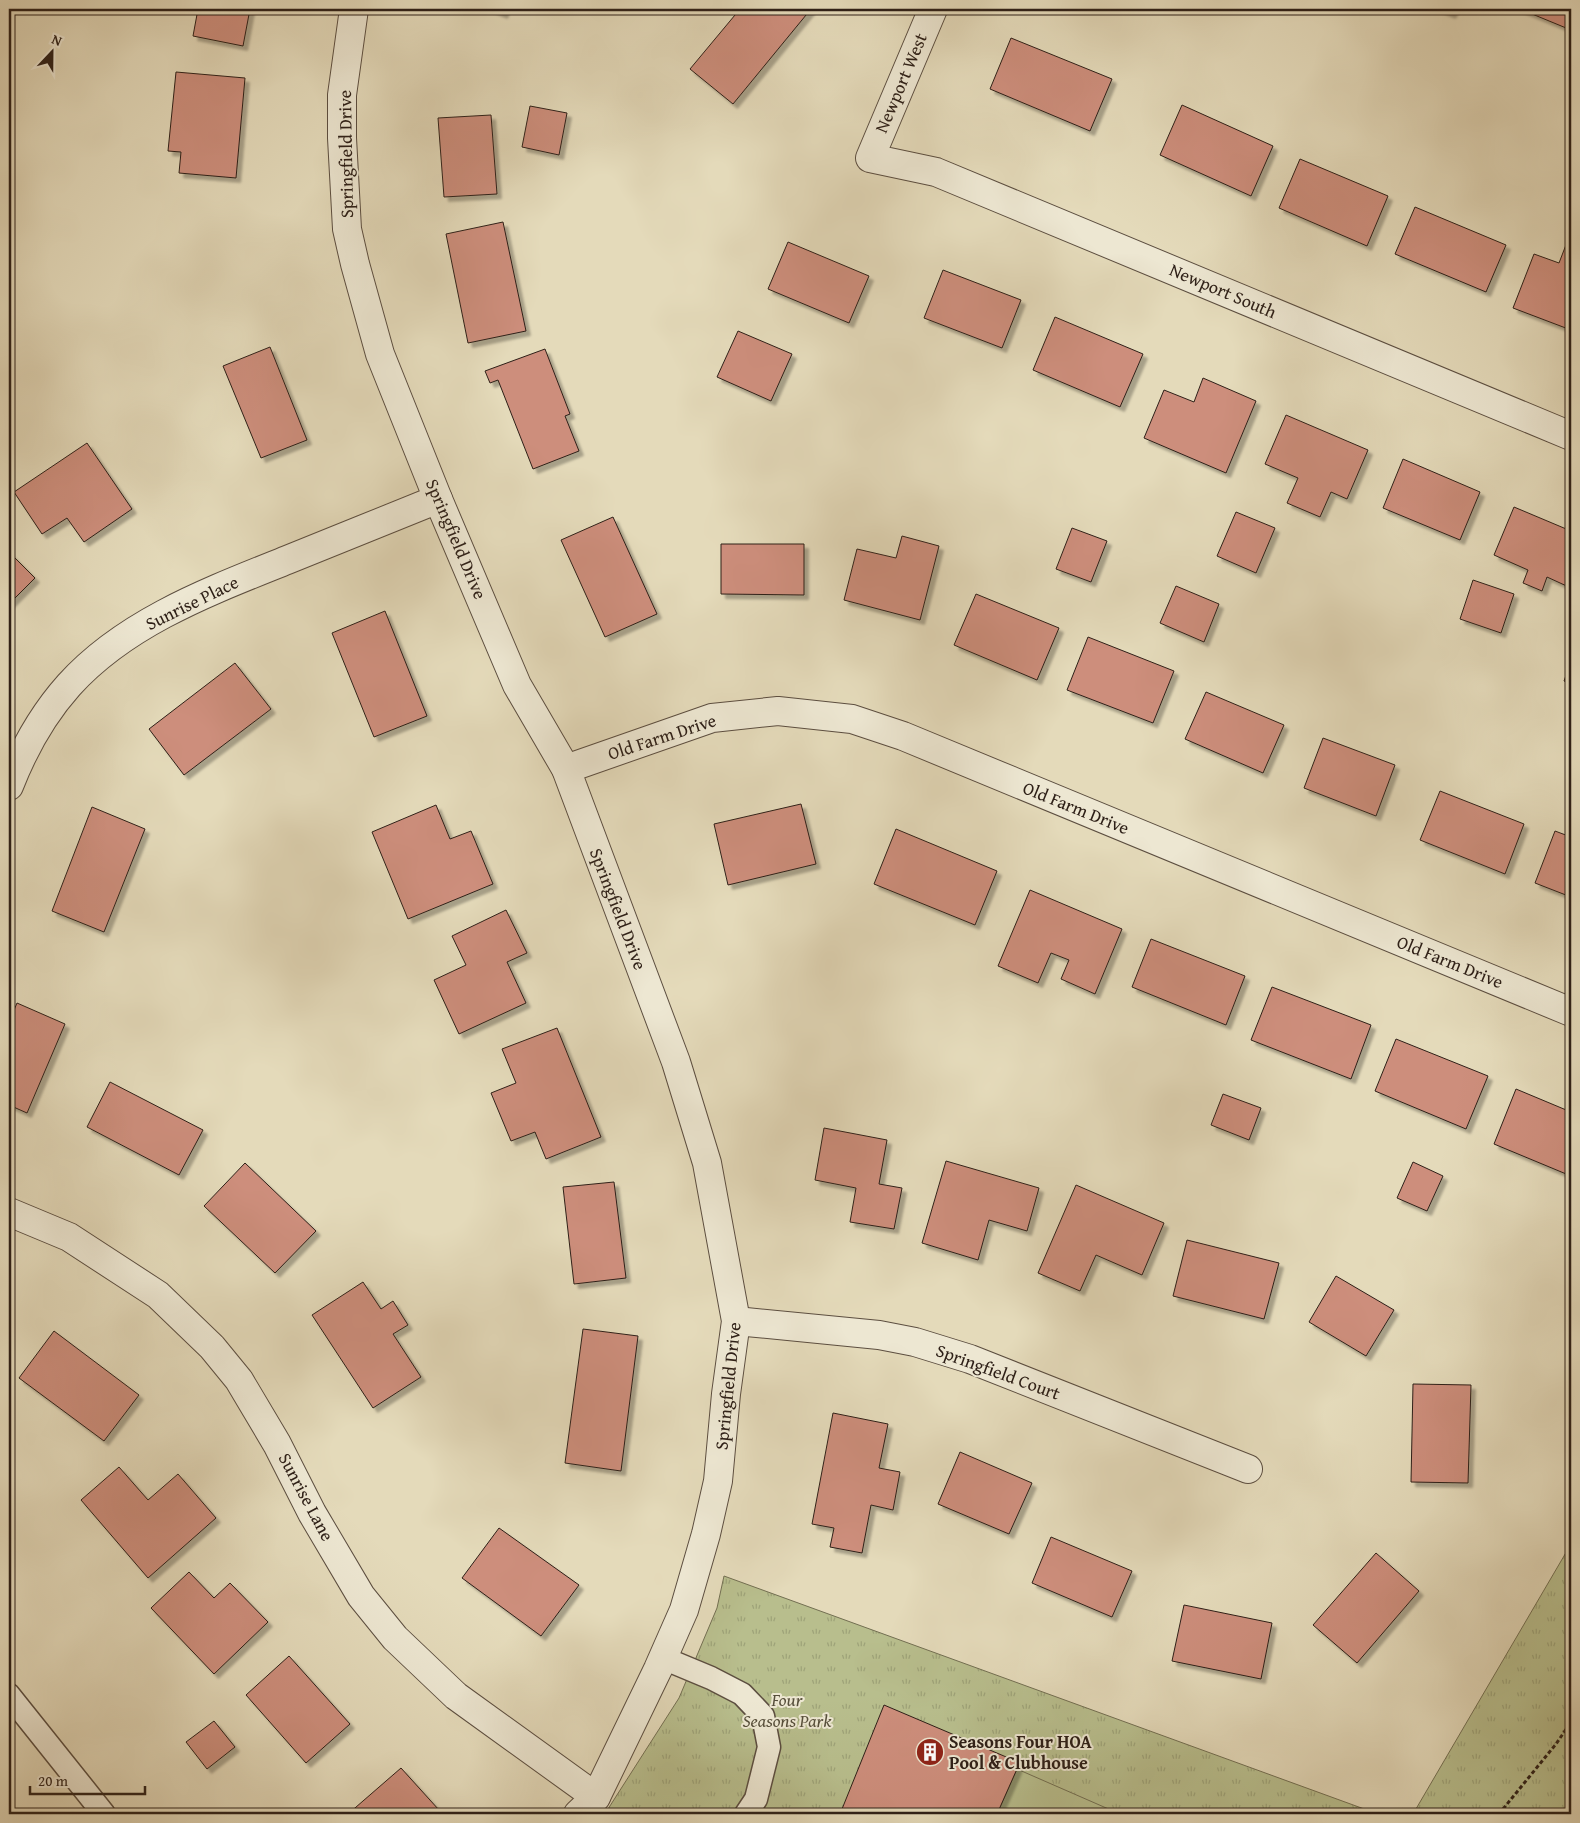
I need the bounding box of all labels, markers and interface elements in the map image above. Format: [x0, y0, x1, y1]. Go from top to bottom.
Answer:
north arrow [28, 28, 78, 78]
street label: Newport West [867, 28, 934, 137]
text: N [49, 29, 66, 51]
street label: Springfield Drive [331, 90, 360, 218]
street label: Newport South [1166, 256, 1281, 325]
street label: Springfield Drive [419, 474, 494, 603]
street label: Sunrise Place [141, 568, 243, 637]
street label: Old Farm Drive [604, 706, 720, 767]
street label: Old Farm Drive [1019, 774, 1133, 841]
street label: Springfield Drive [583, 844, 654, 974]
street label: Old Farm Drive [1393, 928, 1507, 995]
street label: Springfield Drive [707, 1321, 748, 1451]
street label: Springfield Court [932, 1337, 1065, 1407]
street label: Sunrise Lane [272, 1448, 341, 1546]
park label: Four Seasons Park [743, 1686, 832, 1734]
place label: Seasons Four HOA Pool & Clubhouse [949, 1728, 1092, 1776]
building icon: Seasons Four HOA Pool & Clubhouse [915, 1737, 945, 1767]
scale bar [30, 1763, 145, 1795]
text: 20 m [38, 1770, 69, 1791]

